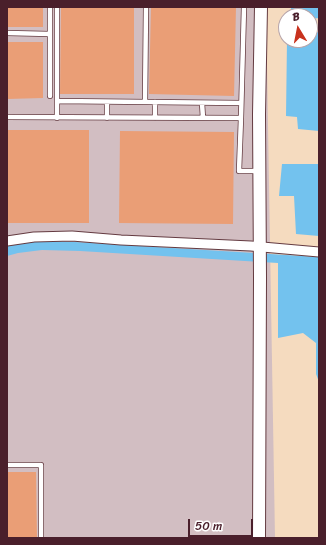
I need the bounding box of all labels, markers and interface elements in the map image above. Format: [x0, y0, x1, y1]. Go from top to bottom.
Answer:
text: B [291, 7, 301, 27]
north arrow [278, 8, 318, 48]
scale bar [190, 511, 255, 537]
text: 50 m [195, 515, 222, 537]

